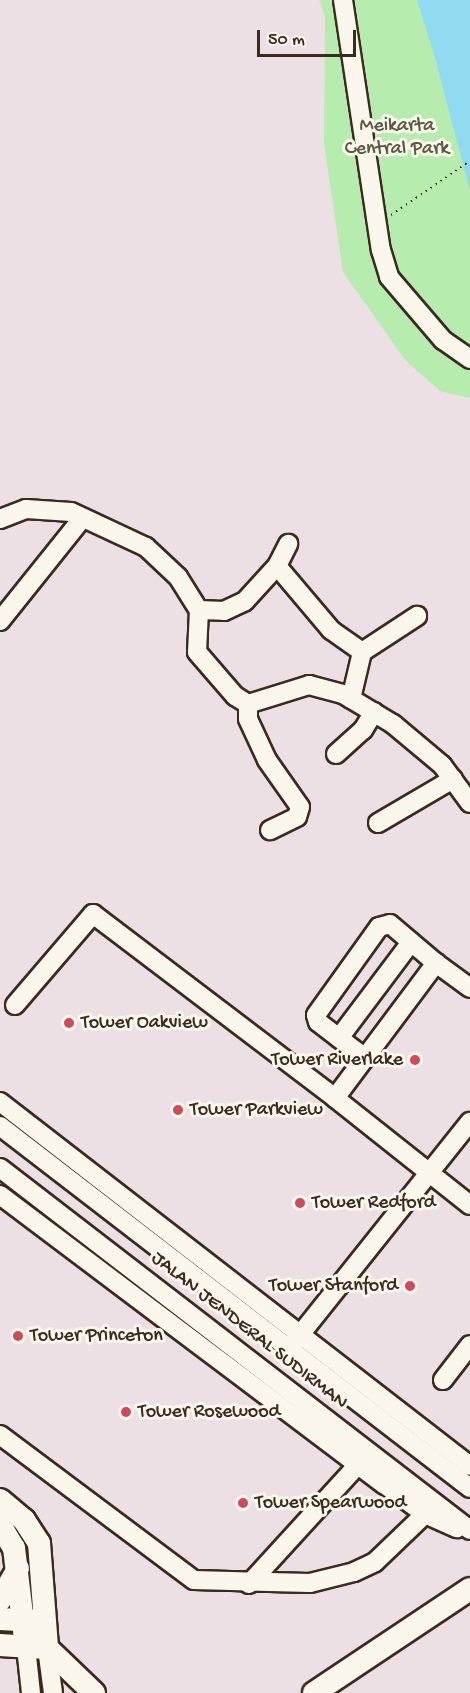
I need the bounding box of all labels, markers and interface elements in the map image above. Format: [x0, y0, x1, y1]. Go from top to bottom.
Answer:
scale bar [260, 18, 359, 56]
text: 50 m [268, 30, 305, 51]
park label: Meikarta Central Park [345, 114, 449, 161]
place label: Tower Oakview [81, 1011, 208, 1035]
marker: Tower Oakview [62, 1016, 76, 1030]
place label: Tower Riverlake [272, 1048, 403, 1072]
marker: Tower Riverlake [408, 1053, 422, 1067]
place label: Tower Parkview [190, 1098, 323, 1122]
marker: Tower Parkview [171, 1103, 185, 1117]
place label: Tower Redford [312, 1191, 436, 1215]
marker: Tower Redford [293, 1196, 307, 1210]
street label: JALAN JENDERAL SUDIRMAN [146, 1247, 352, 1415]
place label: Tower Stanford [269, 1274, 398, 1298]
marker: Tower Stanford [403, 1279, 417, 1293]
place label: Tower Princeton [30, 1324, 163, 1348]
marker: Tower Princeton [11, 1329, 25, 1343]
place label: Tower Rosewood [138, 1400, 280, 1424]
marker: Tower Rosewood [119, 1405, 133, 1419]
place label: Tower Spearwood [255, 1491, 406, 1515]
marker: Tower Spearwood [236, 1496, 250, 1510]

